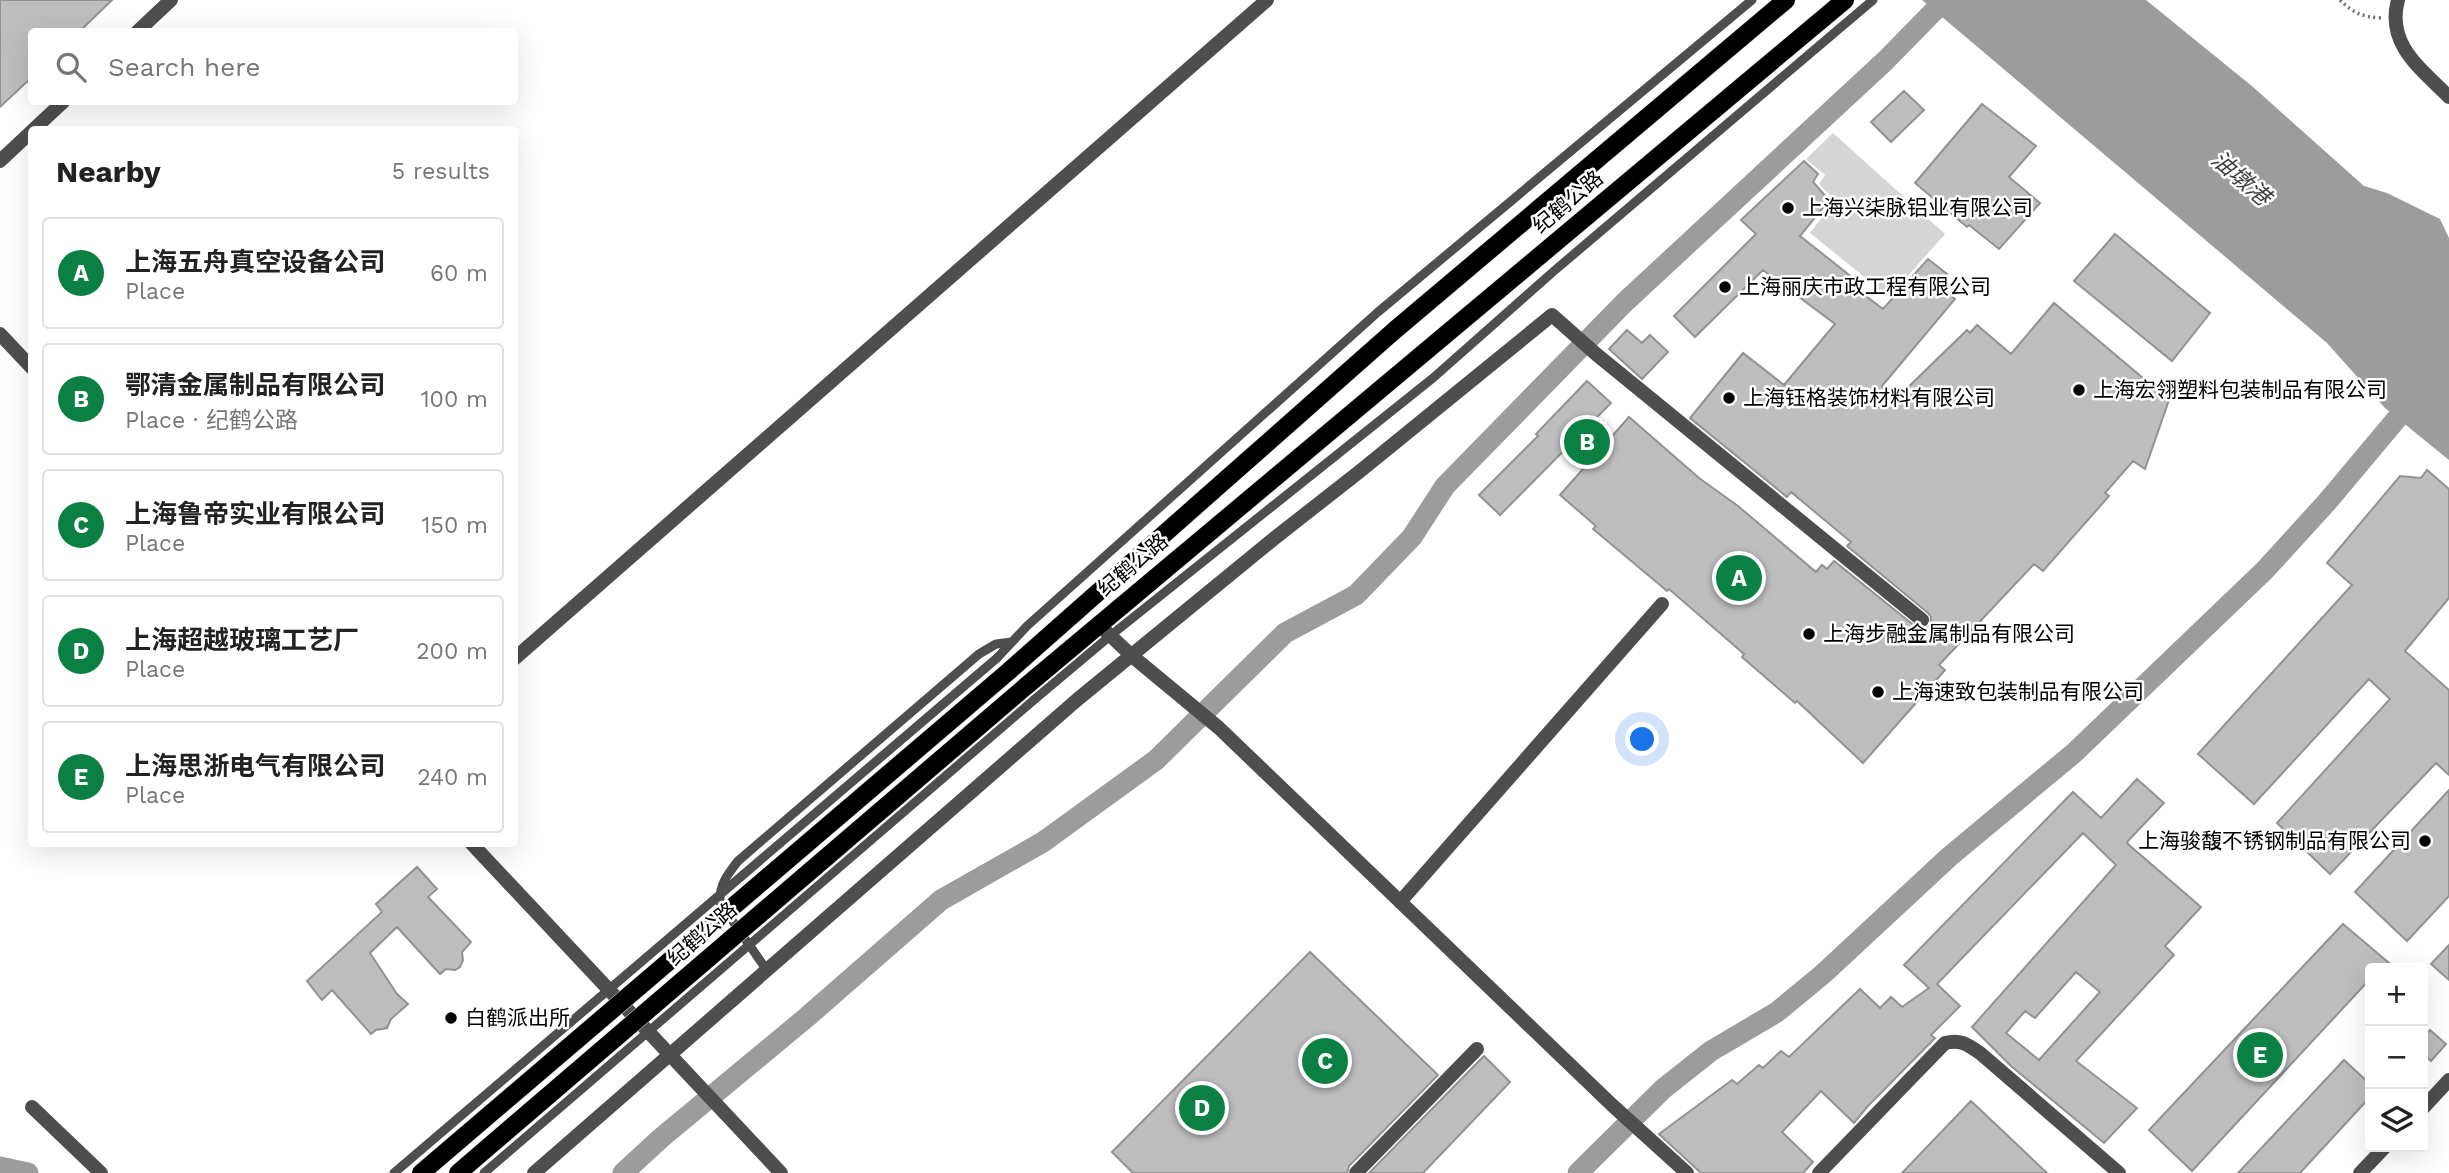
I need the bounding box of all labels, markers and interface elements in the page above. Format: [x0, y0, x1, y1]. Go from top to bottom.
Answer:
search box [28, 28, 518, 105]
icon: search [52, 48, 90, 86]
text: Search here [108, 52, 260, 82]
water label: 油墩港 [2206, 146, 2278, 213]
text: Nearby [56, 154, 161, 189]
text: 5 results [392, 158, 490, 185]
street label: 纪鹤公路 [1527, 165, 1608, 238]
place label: 上海兴柒脉铝业有限公司 [1802, 195, 2033, 220]
marker: 上海兴柒脉铝业有限公司 [1780, 200, 1796, 216]
text: 上海五舟真空设备公司 [125, 247, 385, 277]
text: A [73, 260, 89, 287]
text: 60 m [430, 260, 488, 287]
place label: 上海丽庆市政工程有限公司 [1739, 274, 1991, 299]
text: Place [125, 278, 185, 305]
marker: 上海丽庆市政工程有限公司 [1717, 279, 1733, 295]
text: 鄂清金属制品有限公司 [125, 370, 385, 400]
place label: 上海宏翎塑料包装制品有限公司 [2093, 377, 2387, 402]
marker: 上海宏翎塑料包装制品有限公司 [2071, 382, 2087, 398]
place label: 上海钰格装饰材料有限公司 [1743, 385, 1995, 410]
text: B [73, 386, 89, 413]
text: 100 m [421, 386, 488, 413]
marker: 上海钰格装饰材料有限公司 [1721, 390, 1737, 406]
text: Place · 纪鹤公路 [125, 407, 298, 434]
pin: B [1564, 416, 1610, 468]
text: 上海鲁帝实业有限公司 [125, 499, 385, 529]
text: C [73, 512, 89, 539]
text: 150 m [422, 512, 488, 539]
street label: 纪鹤公路 [1092, 528, 1173, 601]
text: Place [125, 530, 185, 557]
pin: A [1716, 552, 1762, 604]
place label: 上海步融金属制品有限公司 [1823, 621, 2075, 646]
text: 上海超越玻璃工艺厂 [125, 625, 359, 655]
marker: 上海步融金属制品有限公司 [1801, 626, 1817, 642]
text: D [73, 638, 89, 665]
text: 200 m [416, 638, 488, 665]
text: Place [125, 656, 185, 683]
place label: 上海速致包装制品有限公司 [1892, 679, 2144, 704]
marker: 上海速致包装制品有限公司 [1870, 684, 1886, 700]
your location [1625, 722, 1659, 756]
text: 上海思浙电气有限公司 [125, 751, 385, 781]
text: E [74, 764, 88, 791]
text: 240 m [417, 764, 488, 791]
text: Place [125, 782, 185, 809]
place label: 上海骏馥不锈钢制品有限公司 [2138, 828, 2411, 853]
marker: 上海骏馥不锈钢制品有限公司 [2417, 833, 2433, 849]
street label: 纪鹤公路 [662, 897, 742, 971]
map controls [2365, 963, 2428, 1152]
button: + [2365, 963, 2428, 1026]
place label: 白鹤派出所 [465, 1005, 570, 1030]
marker: 白鹤派出所 [443, 1010, 459, 1026]
button: − [2365, 1026, 2428, 1089]
pin: E [2237, 1029, 2283, 1081]
pin: C [1302, 1035, 1348, 1087]
pin: D [1179, 1082, 1225, 1134]
button: layers [2365, 1089, 2428, 1152]

